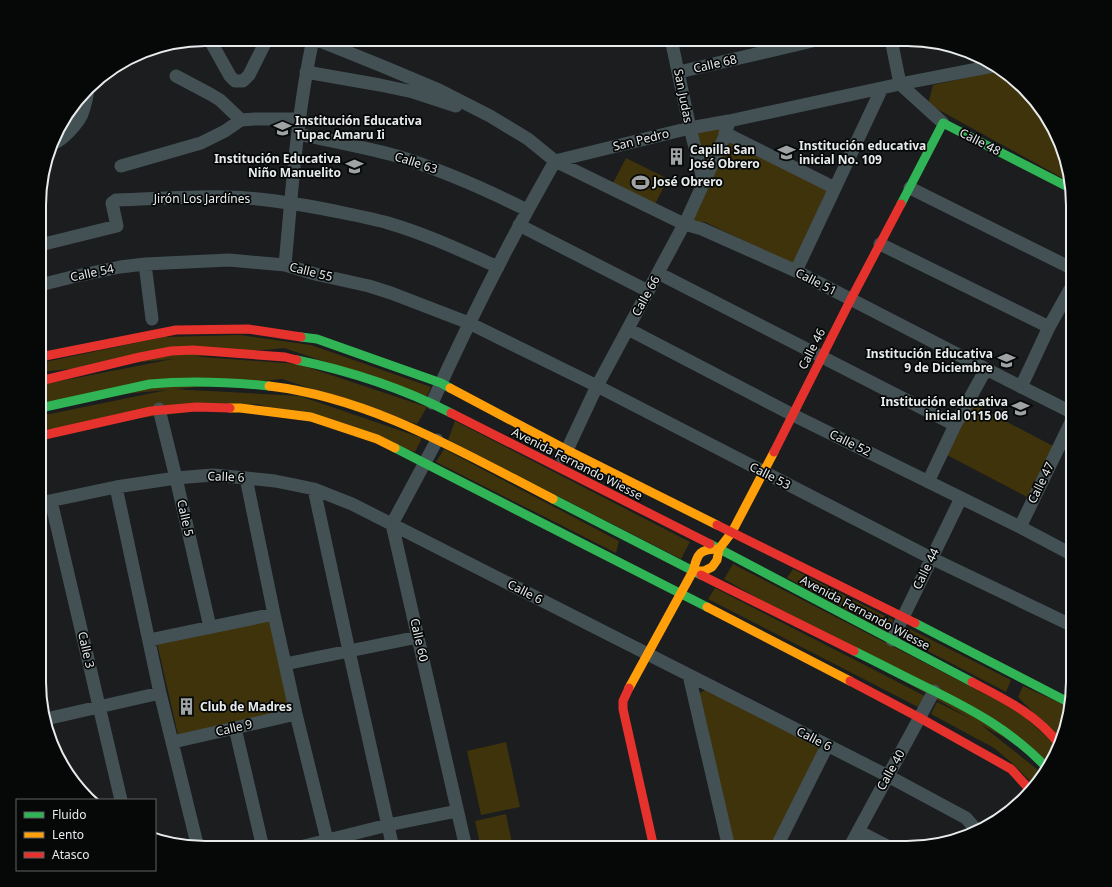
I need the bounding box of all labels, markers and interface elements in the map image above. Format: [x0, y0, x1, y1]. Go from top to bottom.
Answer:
street label: Calle 68 [691, 50, 738, 77]
street label: San Judas [670, 68, 697, 124]
place label: Institución Educativa Tupac Amaru Ii [295, 112, 422, 143]
school or university icon: Institución Educativa Tupac Amaru Ii [272, 118, 292, 138]
street label: San Pedro [611, 124, 671, 155]
street label: Calle 48 [957, 124, 1004, 159]
place label: Institución educativa inicial No. 109 [799, 137, 926, 168]
place label: Capilla San José Obrero [689, 141, 760, 172]
school or university icon: Institución educativa inicial No. 109 [776, 143, 796, 163]
building icon: Capilla San José Obrero [667, 147, 687, 167]
street label: Calle 63 [393, 148, 440, 177]
place label: Institución Educativa Niño Manuelito [214, 150, 341, 181]
school or university icon: Institución Educativa Niño Manuelito [344, 156, 364, 176]
sports icon: José Obrero [630, 172, 650, 192]
place label: José Obrero [652, 173, 723, 190]
street label: Jirón Los Jardínes [153, 190, 250, 207]
street label: Calle 55 [288, 258, 335, 285]
street label: Calle 54 [69, 260, 115, 285]
street label: Calle 51 [793, 264, 840, 299]
street label: Calle 66 [627, 272, 664, 319]
street label: Calle 46 [794, 325, 829, 372]
place label: Institución Educativa 9 de Diciembre [866, 345, 993, 376]
school or university icon: Institución Educativa 9 de Diciembre [996, 351, 1016, 371]
place label: Institución educativa inicial 0115 06 [881, 393, 1008, 424]
school or university icon: Institución educativa inicial 0115 06 [1011, 399, 1031, 419]
street label: Avenida Fernando Wiesse [509, 423, 646, 504]
street label: Calle 52 [827, 425, 874, 460]
street label: Calle 53 [747, 458, 794, 493]
street label: Calle 47 [1023, 459, 1058, 506]
street label: Calle 6 [207, 467, 245, 486]
street label: Calle 5 [173, 498, 198, 538]
street label: Calle 44 [908, 545, 943, 592]
street label: Avenida Fernando Wiesse [797, 571, 933, 654]
street label: Calle 6 [505, 576, 546, 608]
street label: Calle 60 [406, 616, 433, 663]
street label: Calle 3 [74, 630, 99, 670]
building icon: Club de Madres [177, 697, 197, 717]
place label: Club de Madres [200, 698, 292, 715]
street label: Calle 9 [214, 715, 254, 740]
street label: Calle 6 [794, 723, 835, 755]
street label: Calle 40 [872, 746, 909, 793]
legend [16, 799, 156, 871]
text: Fluido [52, 806, 86, 823]
text: Lento [52, 826, 84, 843]
text: Atasco [52, 846, 90, 863]

